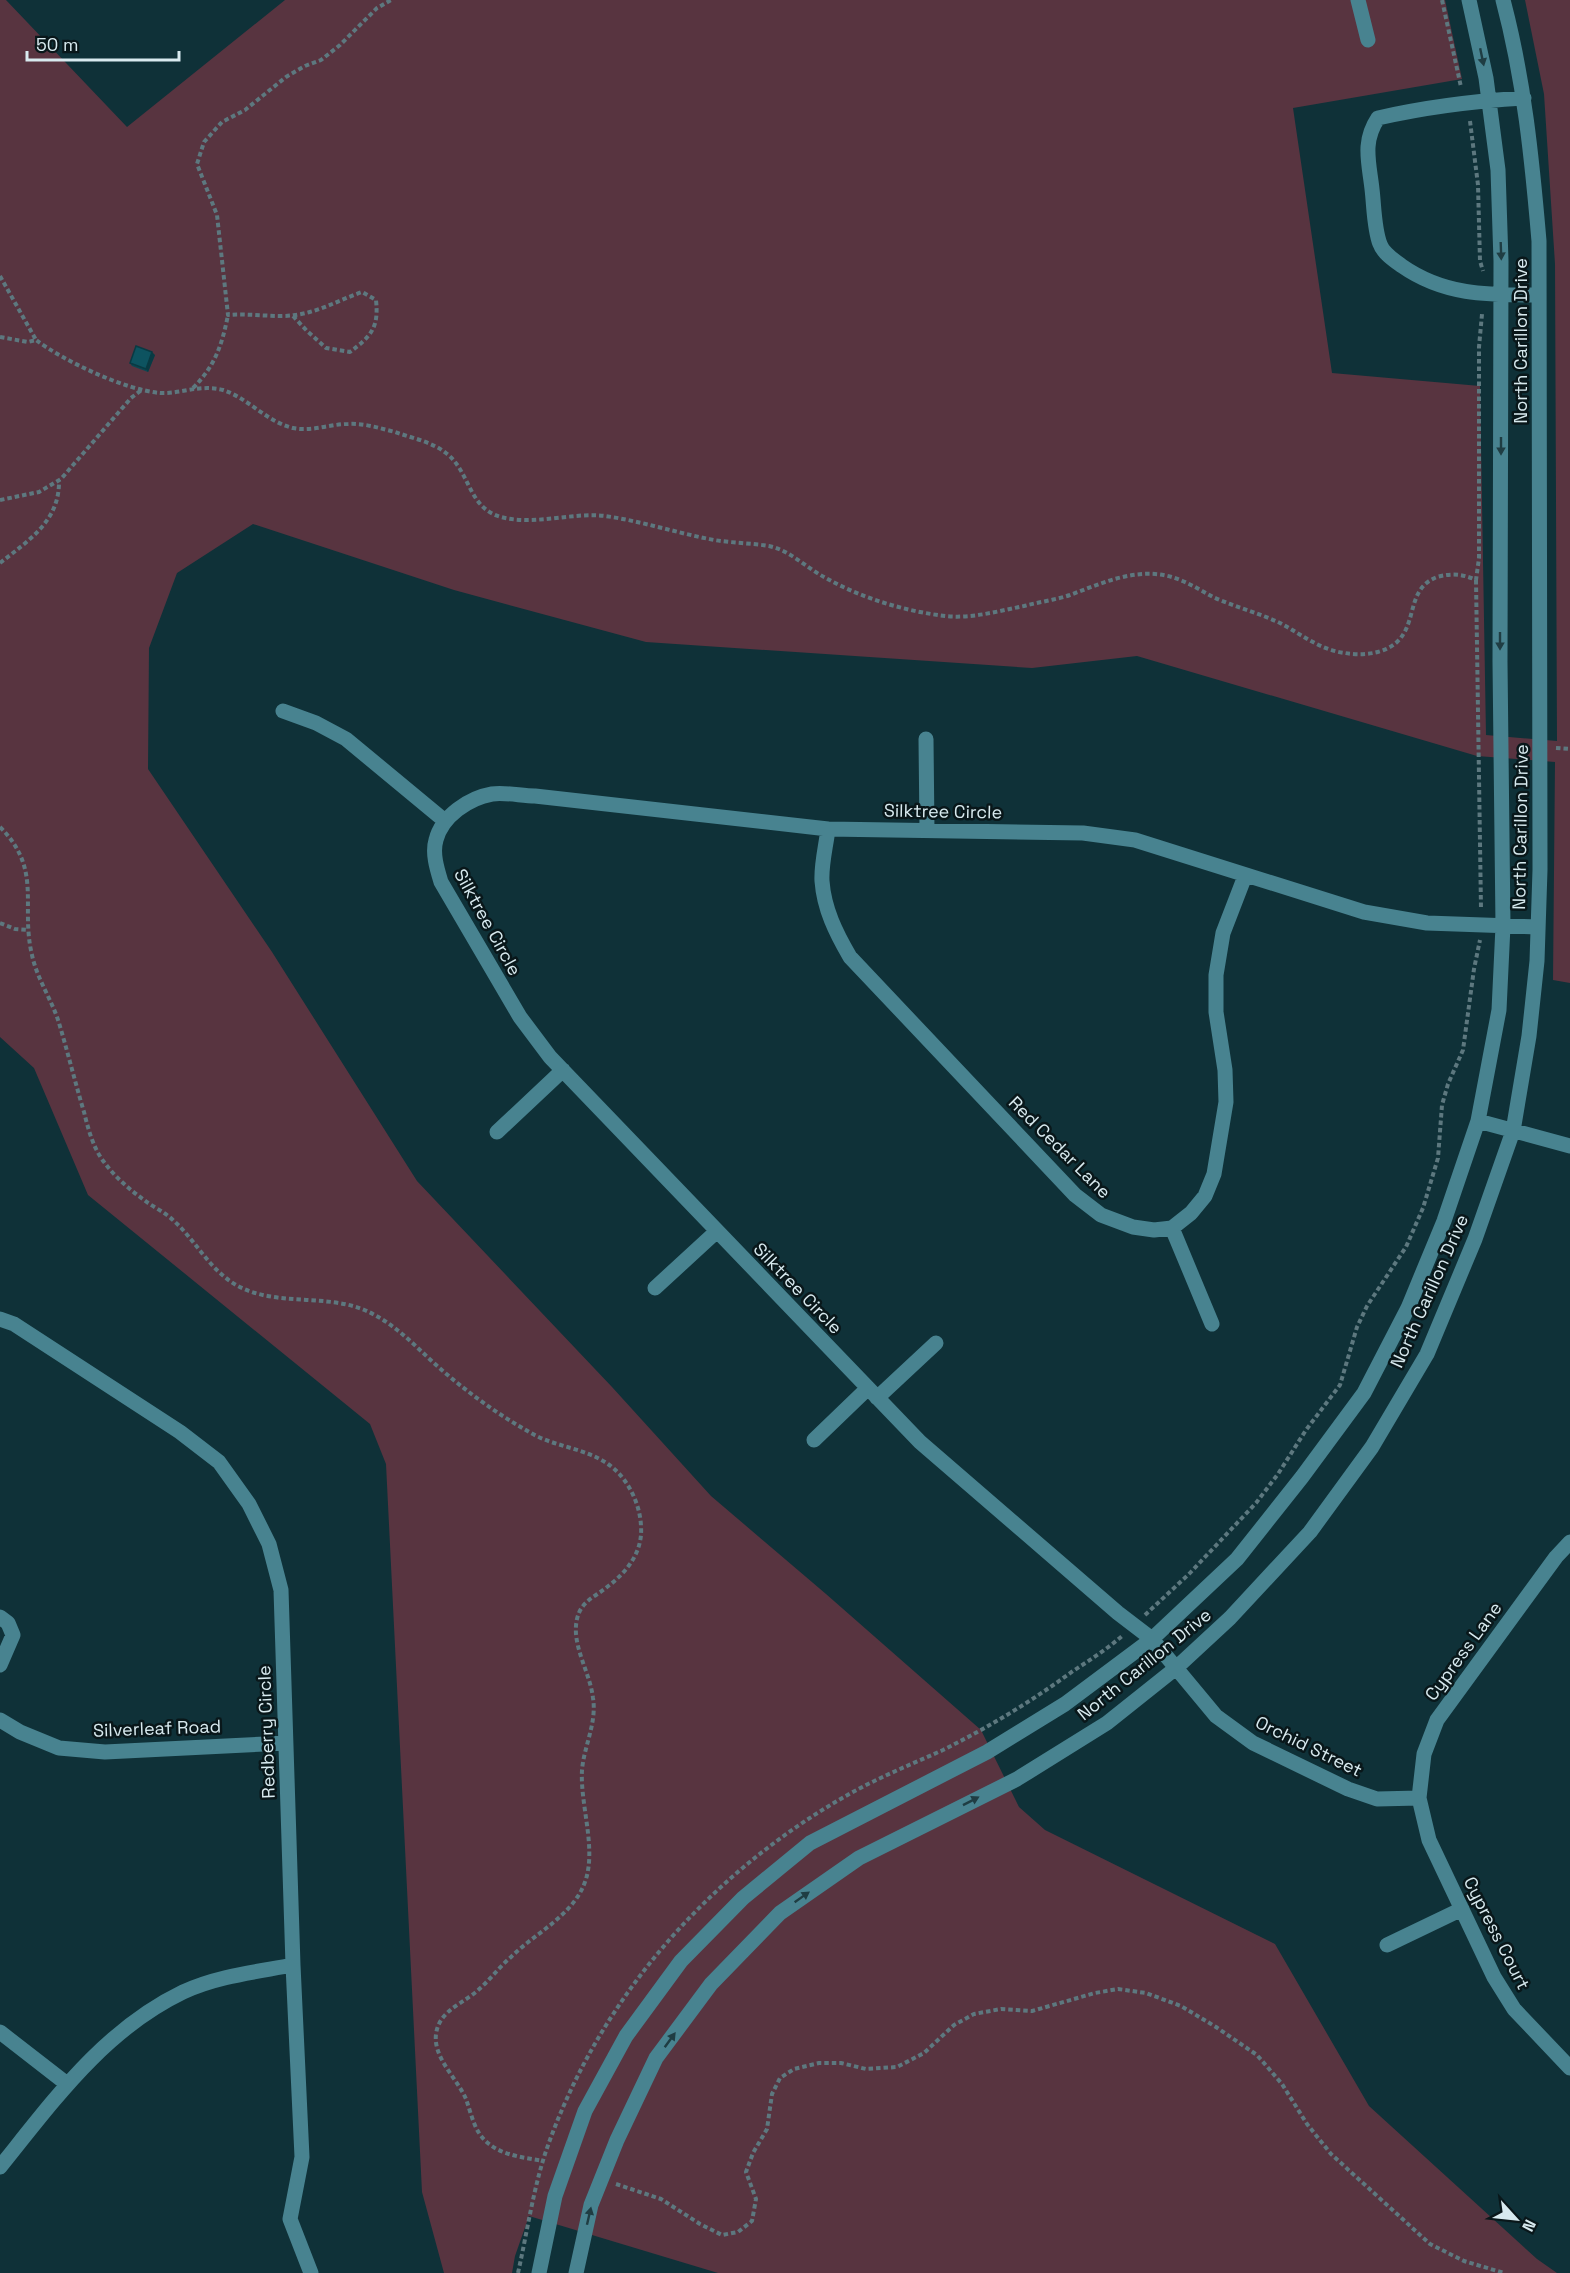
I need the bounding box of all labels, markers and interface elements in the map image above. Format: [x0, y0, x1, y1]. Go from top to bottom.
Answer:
scale bar [27, 24, 178, 62]
text: 50 m [36, 33, 78, 56]
one-way arrow [1477, 48, 1487, 66]
one-way arrow [1496, 241, 1505, 260]
street label: North Carillon Drive [1509, 258, 1532, 424]
one-way arrow [1496, 436, 1506, 455]
one-way arrow [1495, 631, 1505, 650]
street label: North Carillon Drive [1507, 744, 1533, 910]
street label: Silktree Circle [884, 798, 1002, 824]
street label: Silktree Circle [449, 865, 527, 979]
street label: Red Cedar Lane [1004, 1091, 1116, 1203]
street label: North Carillon Drive [1385, 1211, 1473, 1371]
street label: Silktree Circle [749, 1237, 847, 1339]
street label: Cypress Lane [1419, 1597, 1507, 1705]
street label: North Carillon Drive [1072, 1603, 1216, 1725]
street label: Redberry Circle [252, 1665, 280, 1799]
street label: Orchid Street [1252, 1710, 1366, 1782]
street label: Silverleaf Road [93, 1714, 221, 1742]
one-way arrow [962, 1797, 980, 1807]
street label: Cypress Court [1459, 1873, 1535, 1993]
one-way arrow [793, 1891, 809, 1903]
one-way arrow [664, 2032, 676, 2048]
north arrow [1486, 2189, 1546, 2249]
one-way arrow [584, 2207, 594, 2225]
text: N [1517, 2216, 1541, 2235]

